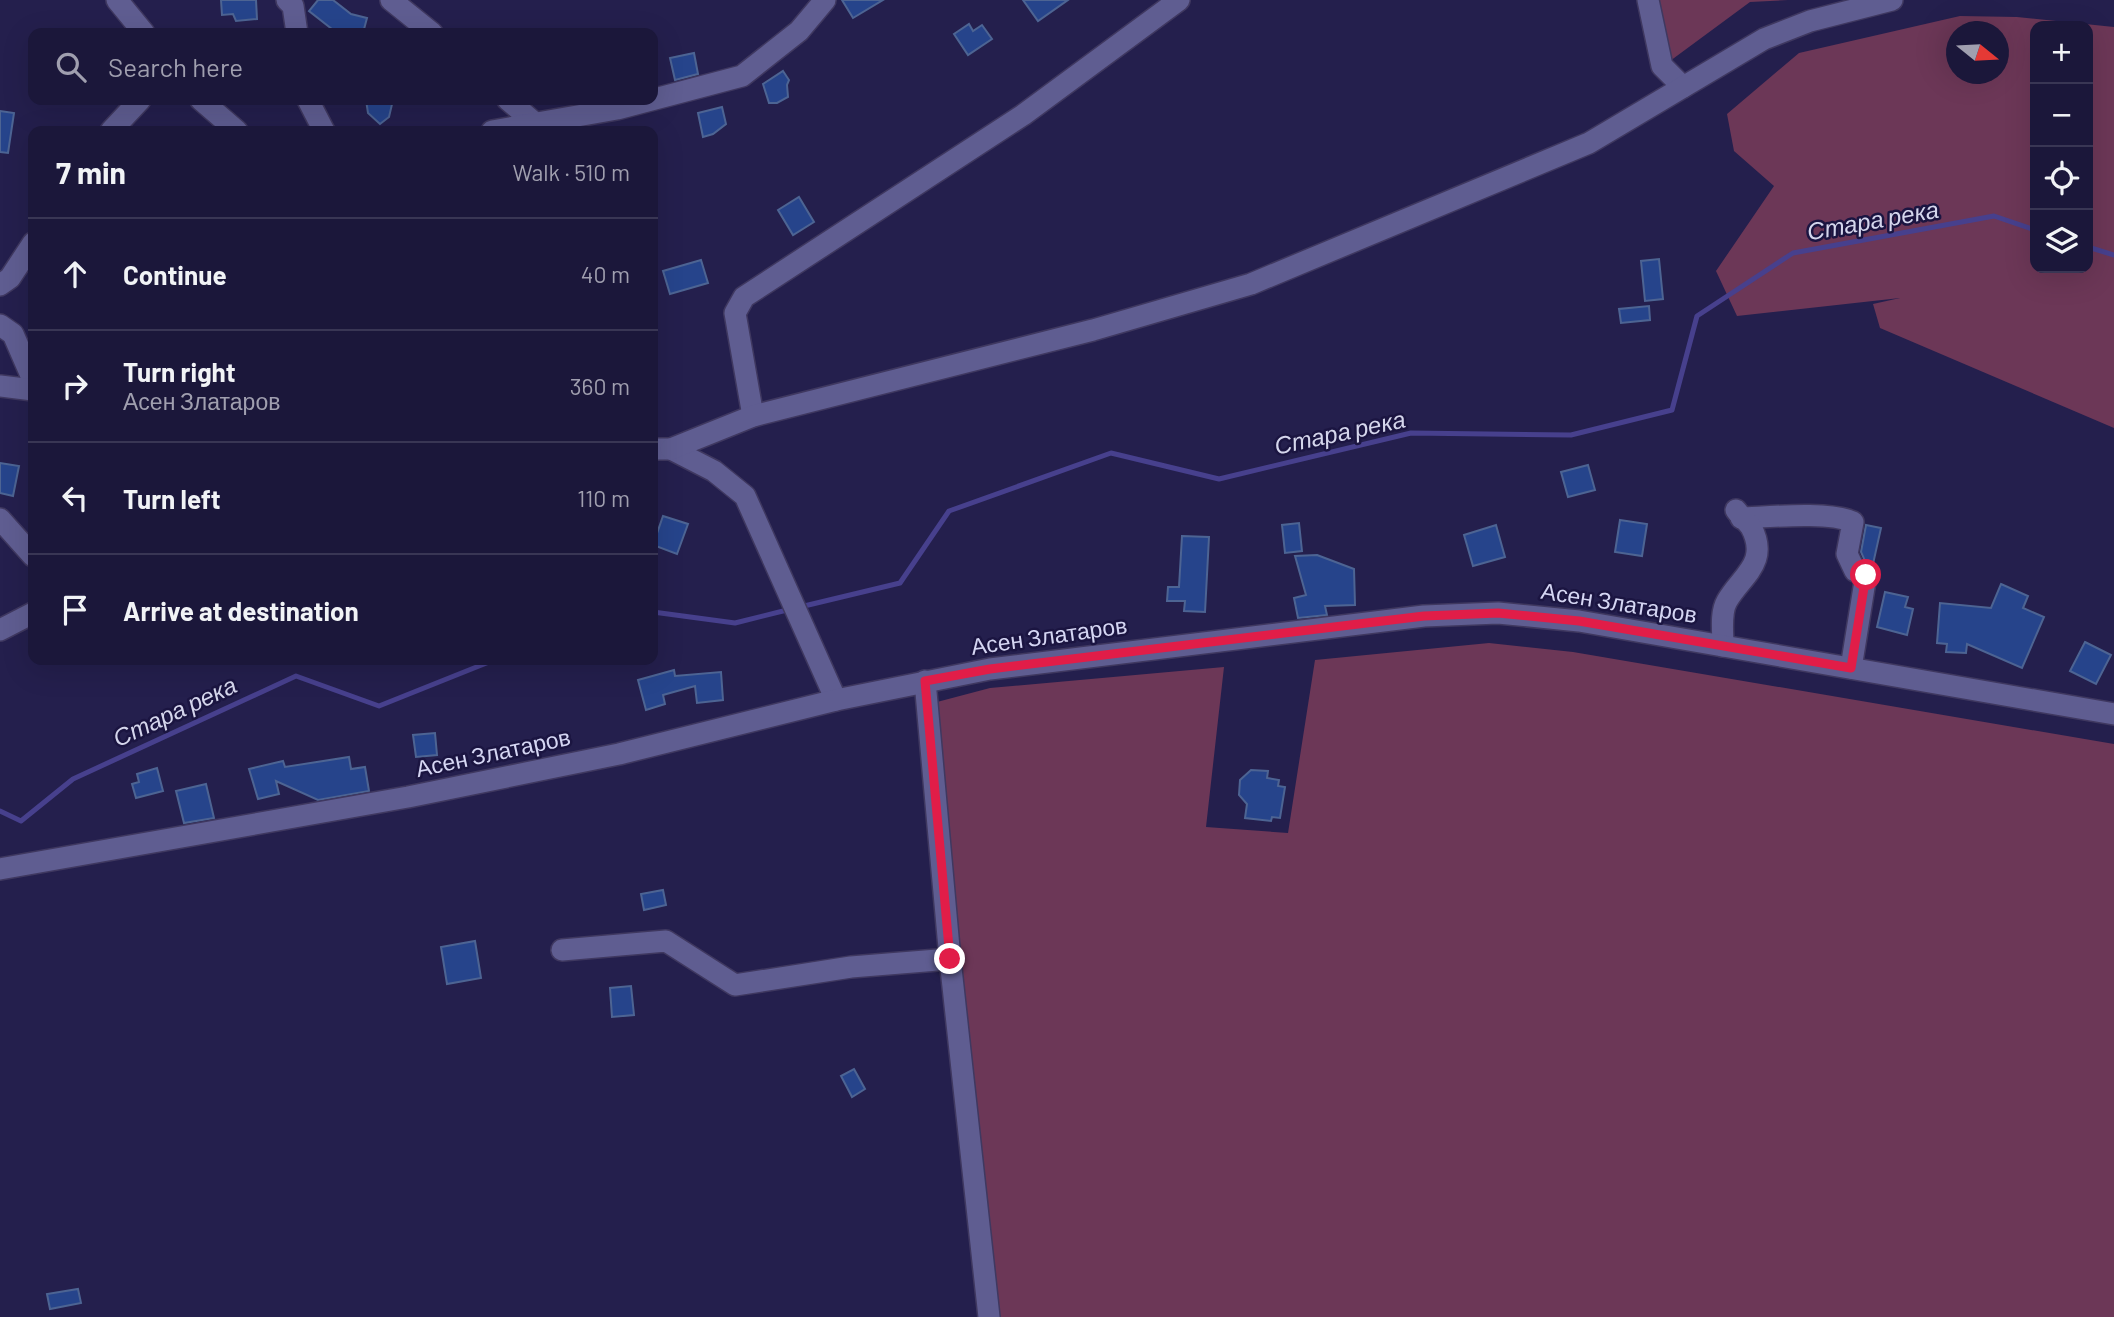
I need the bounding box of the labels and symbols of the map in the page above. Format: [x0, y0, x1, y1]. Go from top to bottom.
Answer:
north arrow [1946, 21, 2009, 84]
water label: Стара река [1805, 194, 1941, 245]
water label: Стара река [1272, 404, 1408, 460]
route start [1850, 559, 1881, 590]
street label: Асен Златаров [1539, 576, 1699, 628]
street label: Асен Златаров [969, 610, 1129, 660]
water label: Стара река [108, 669, 241, 752]
street label: Асен Златаров [413, 722, 573, 782]
route end [934, 943, 965, 974]

